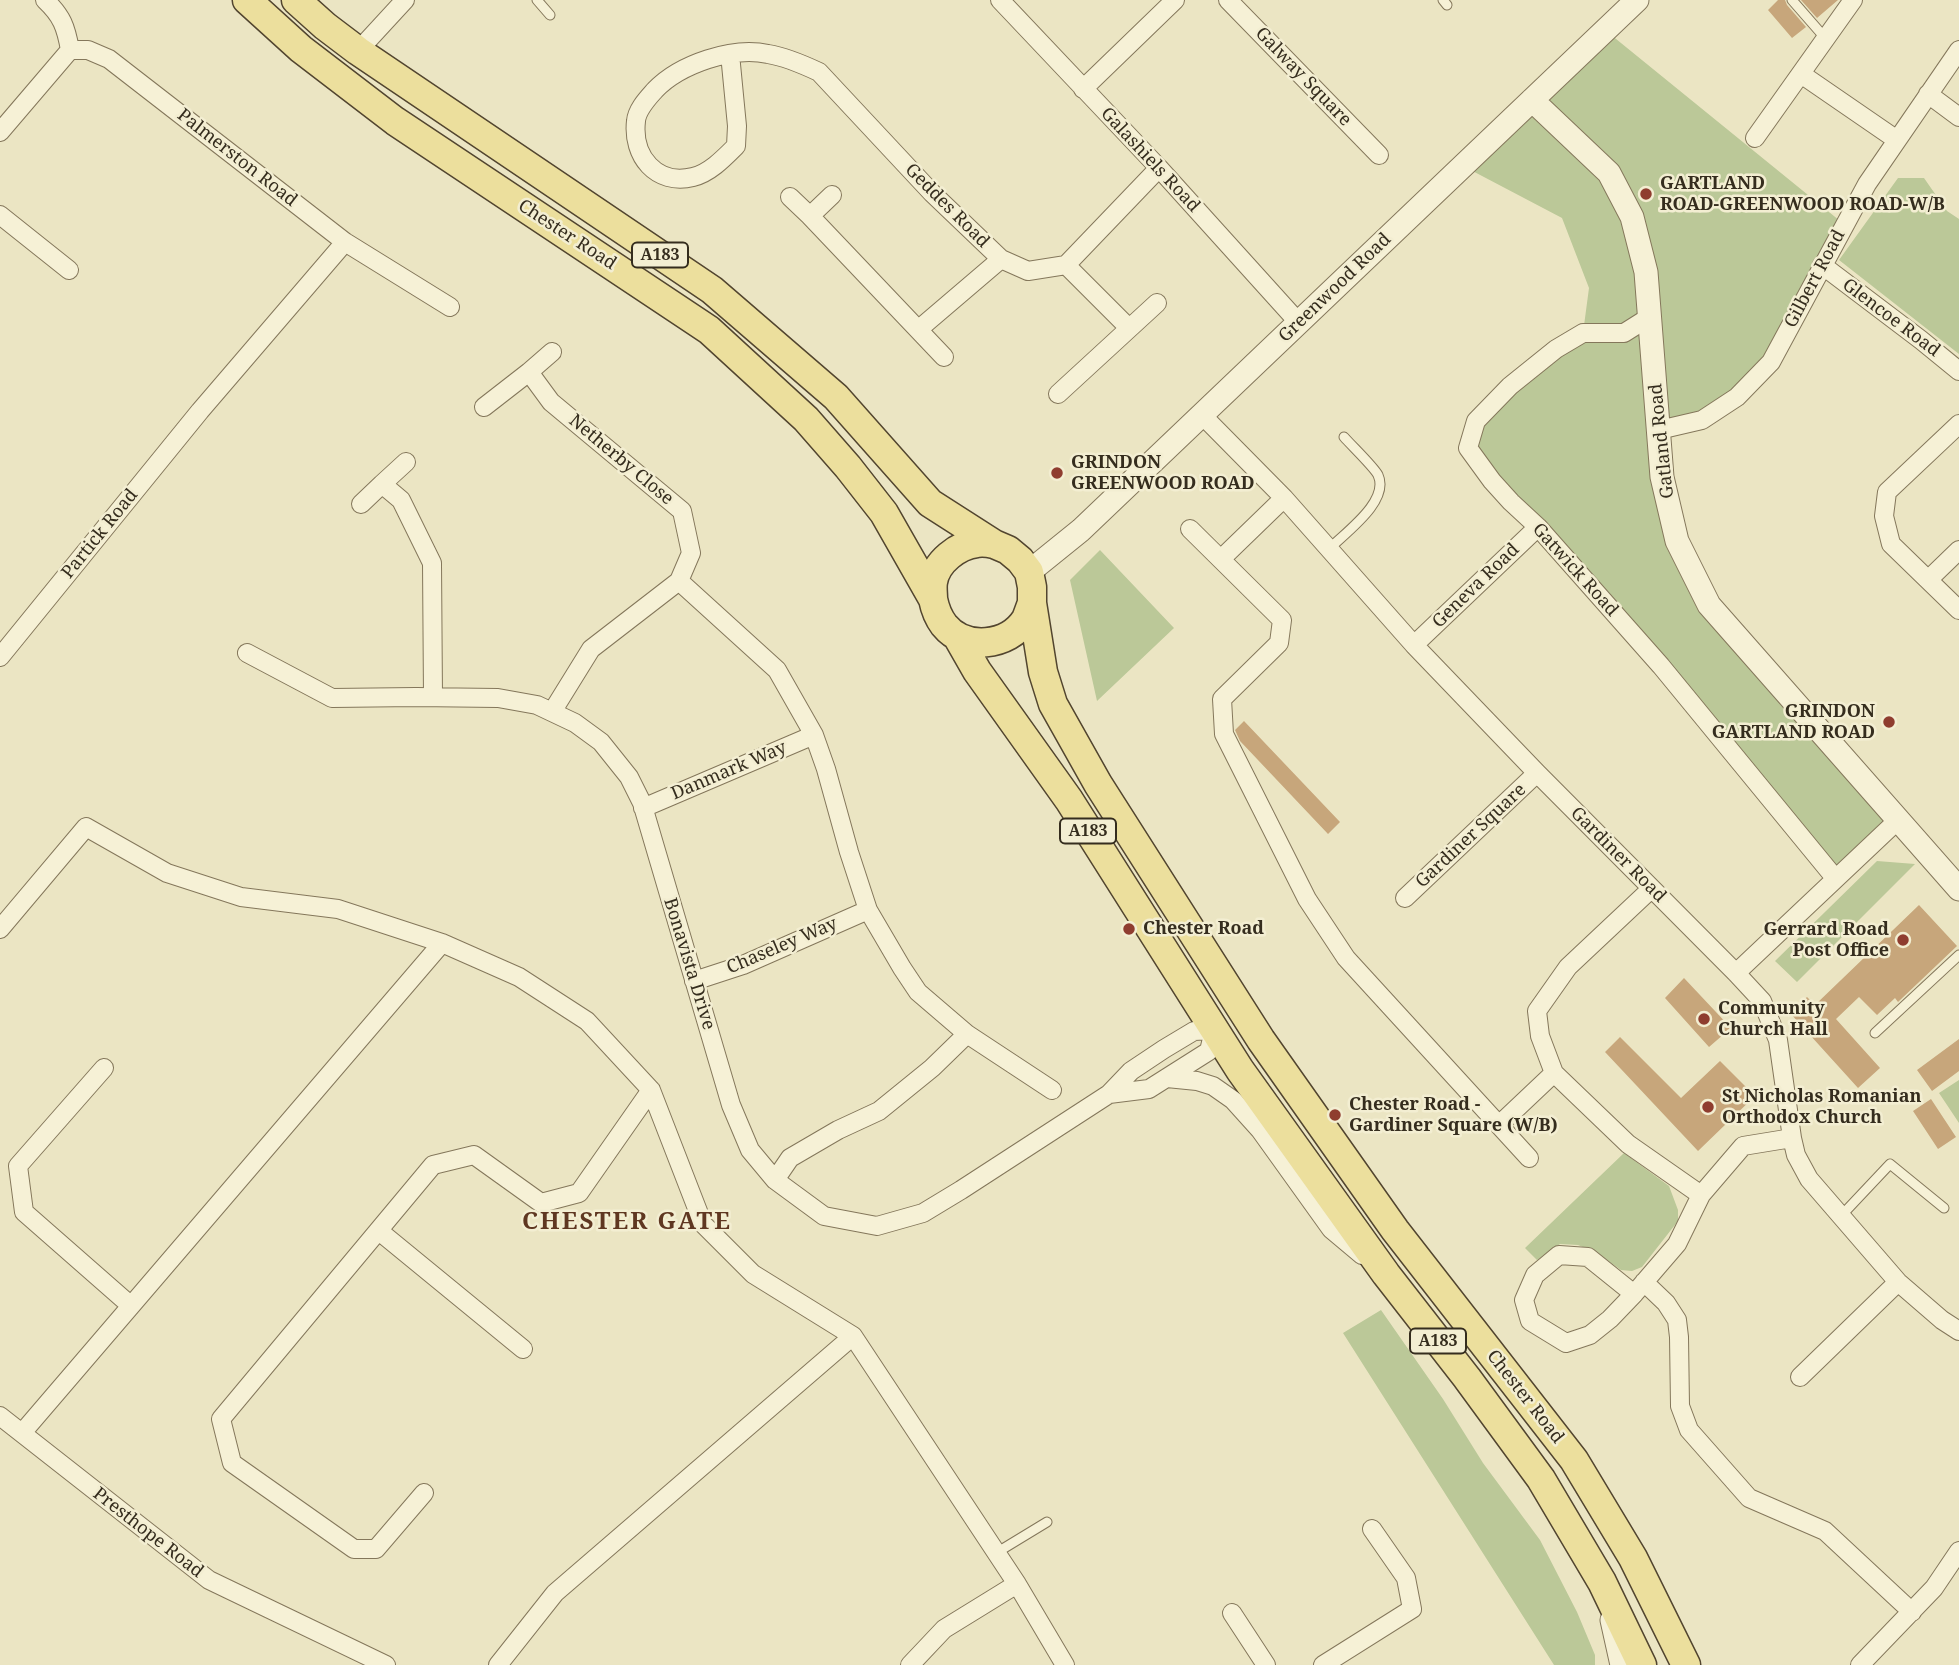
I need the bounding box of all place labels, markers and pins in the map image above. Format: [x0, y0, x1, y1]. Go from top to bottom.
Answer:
place label: GARTLAND ROAD-GREENWOOD ROAD-W/B [1660, 173, 1945, 216]
marker: GARTLAND ROAD-GREENWOOD ROAD-W/B [1638, 186, 1654, 202]
place label: GRINDON GREENWOOD ROAD [1071, 452, 1255, 494]
marker: GRINDON GREENWOOD ROAD [1049, 465, 1065, 481]
place label: GRINDON GARTLAND ROAD [1712, 701, 1875, 744]
marker: GRINDON GARTLAND ROAD [1881, 714, 1897, 730]
place label: Chester Road [1143, 918, 1264, 940]
place label: Gerrard Road Post Office [1763, 919, 1889, 962]
marker: Chester Road [1121, 921, 1137, 937]
marker: Gerrard Road Post Office [1895, 932, 1911, 948]
place label: Community Church Hall [1718, 998, 1828, 1040]
marker: Community Church Hall [1696, 1011, 1712, 1027]
place label: St Nicholas Romanian Orthodox Church [1722, 1086, 1921, 1128]
place label: Chester Road - Gardiner Square (W/B) [1349, 1094, 1558, 1136]
marker: St Nicholas Romanian Orthodox Church [1700, 1099, 1716, 1115]
marker: Chester Road - Gardiner Square (W/B) [1327, 1107, 1343, 1123]

